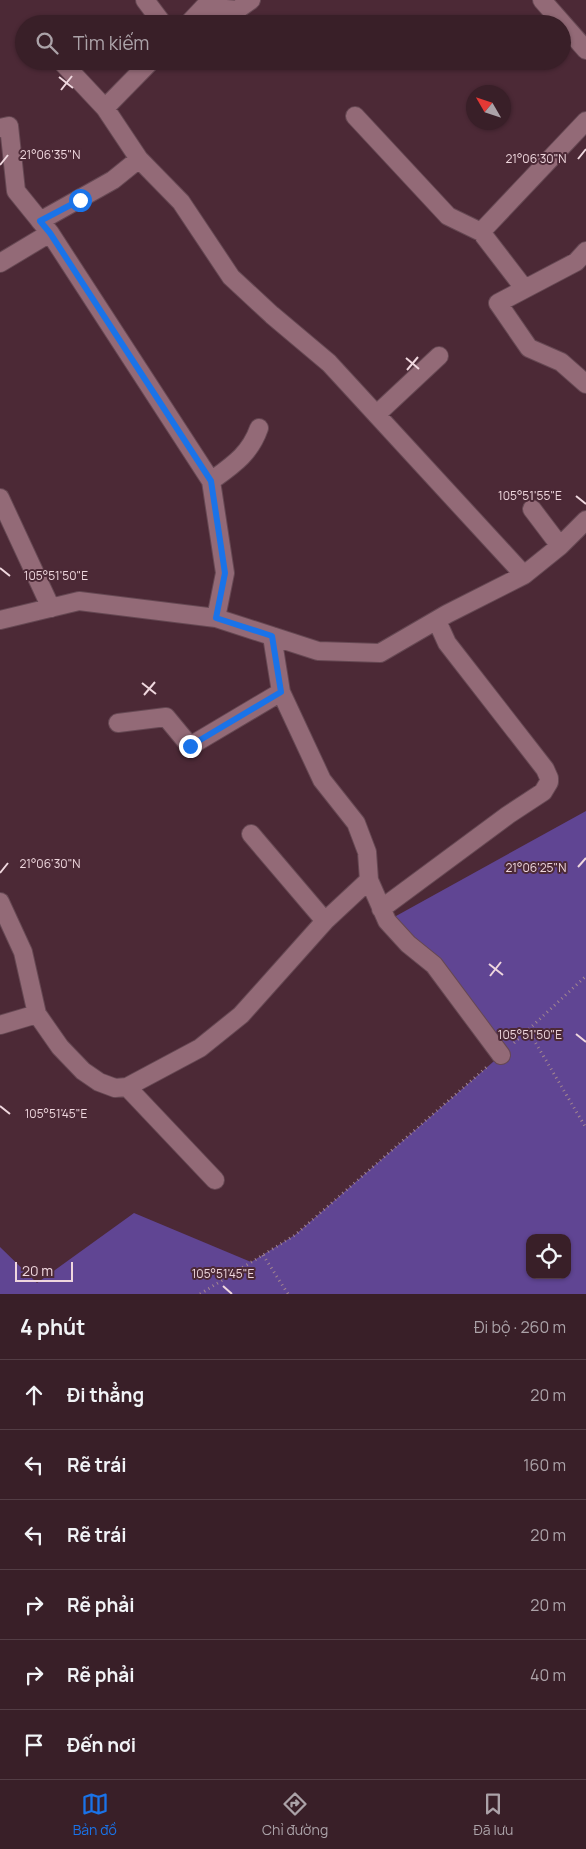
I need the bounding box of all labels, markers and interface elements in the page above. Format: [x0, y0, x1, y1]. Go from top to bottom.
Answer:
search box [15, 15, 571, 70]
icon: search [33, 29, 61, 57]
text: Tìm kiếm [73, 30, 149, 56]
north arrow [466, 85, 511, 130]
text: 21°06'35"N [20, 146, 80, 163]
text: 21°06'30"N [505, 150, 567, 167]
route start [69, 189, 92, 212]
text: 105°51'55"E [498, 487, 562, 504]
text: 105°51'50"E [24, 567, 88, 584]
route end [179, 735, 202, 758]
text: 21°06'30"N [19, 855, 81, 872]
text: 21°06'25"N [506, 859, 566, 876]
text: 105°51'50"E [498, 1026, 562, 1043]
text: 105°51'45"E [25, 1105, 87, 1122]
map controls [526, 1234, 571, 1279]
button: locate [526, 1234, 571, 1279]
scale bar [15, 1259, 72, 1282]
text: 20 m [22, 1261, 53, 1280]
text: 105°51'45"E [192, 1265, 254, 1282]
text: 4 phút [20, 1313, 85, 1341]
text: Đi bộ · 260 m [474, 1316, 566, 1338]
icon: ahead [20, 1381, 48, 1409]
text: Đi thẳng [67, 1382, 144, 1408]
text: 20 m [530, 1384, 566, 1406]
icon: left [20, 1451, 48, 1479]
text: Rẽ trái [67, 1452, 127, 1478]
text: 160 m [523, 1454, 566, 1476]
icon: left [20, 1521, 48, 1549]
text: Rẽ trái [67, 1522, 127, 1548]
text: 20 m [530, 1524, 566, 1546]
icon: right [20, 1591, 48, 1619]
text: Rẽ phải [67, 1592, 135, 1618]
text: 20 m [530, 1594, 566, 1616]
icon: right [20, 1661, 48, 1689]
text: Rẽ phải [67, 1662, 135, 1688]
text: 40 m [530, 1664, 566, 1686]
icon: arrive [20, 1731, 48, 1759]
text: Đến nơi [67, 1732, 136, 1758]
tab: Bản đồ [73, 1790, 117, 1839]
tab: Chỉ đường [262, 1790, 328, 1839]
tab: Đã lưu [474, 1790, 513, 1839]

